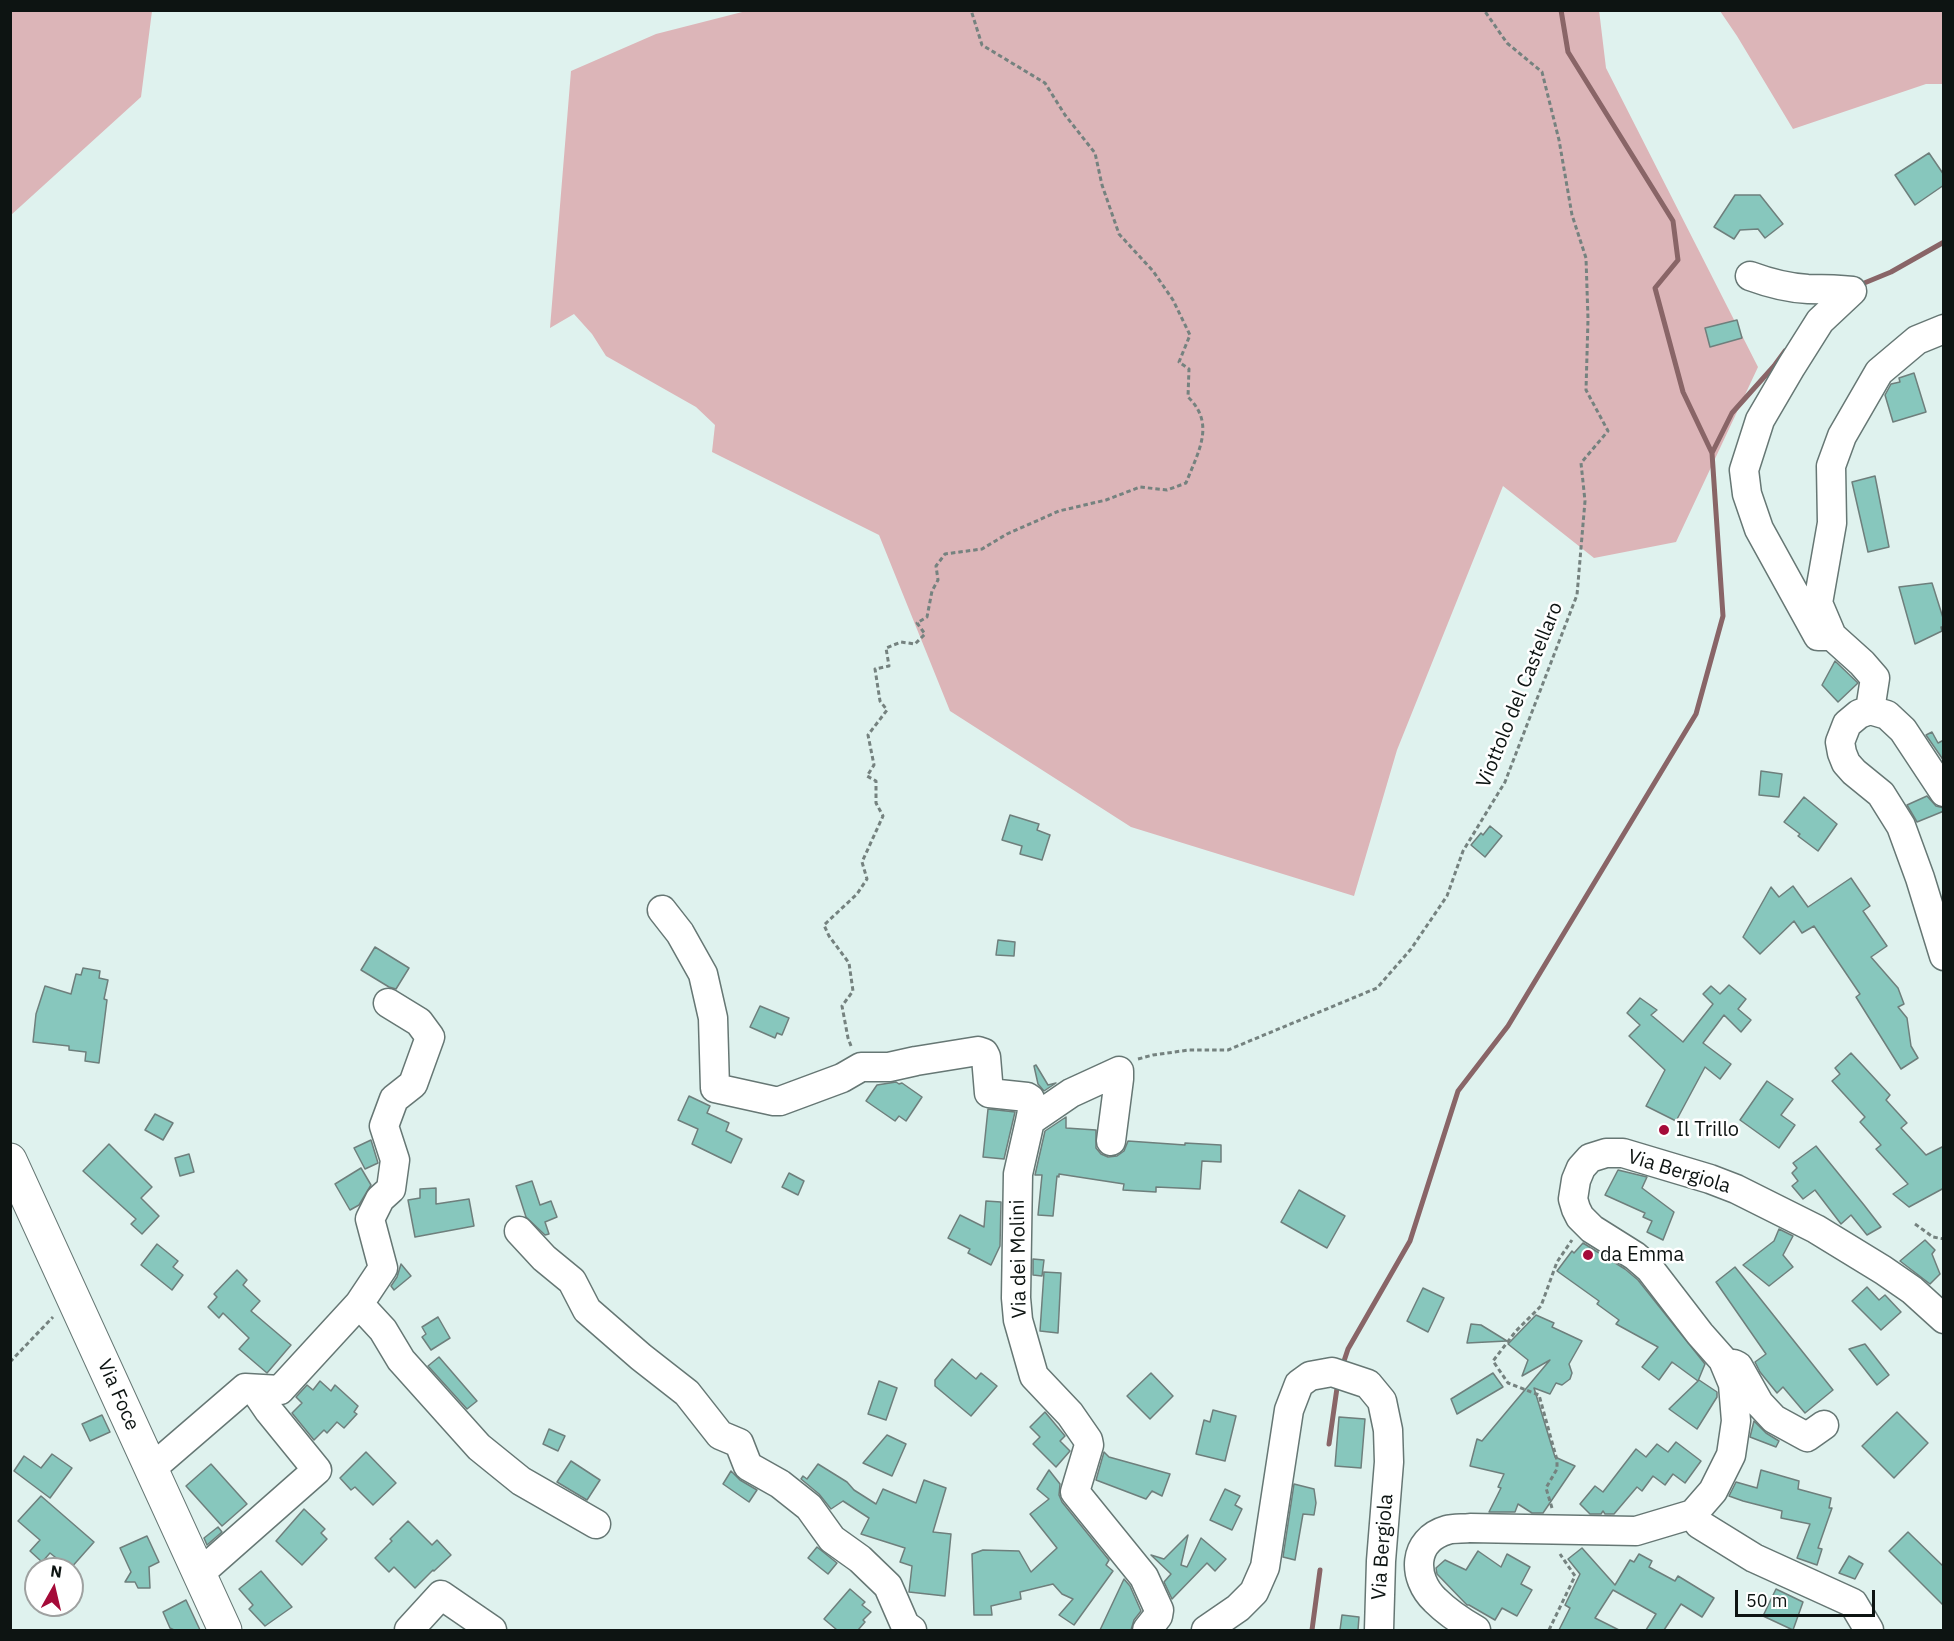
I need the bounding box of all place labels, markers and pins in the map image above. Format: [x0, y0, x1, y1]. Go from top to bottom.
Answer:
place label: Il Trillo [1676, 1118, 1739, 1142]
marker: Il Trillo [1657, 1123, 1671, 1137]
place label: da Emma [1600, 1243, 1684, 1267]
marker: da Emma [1581, 1248, 1595, 1262]

